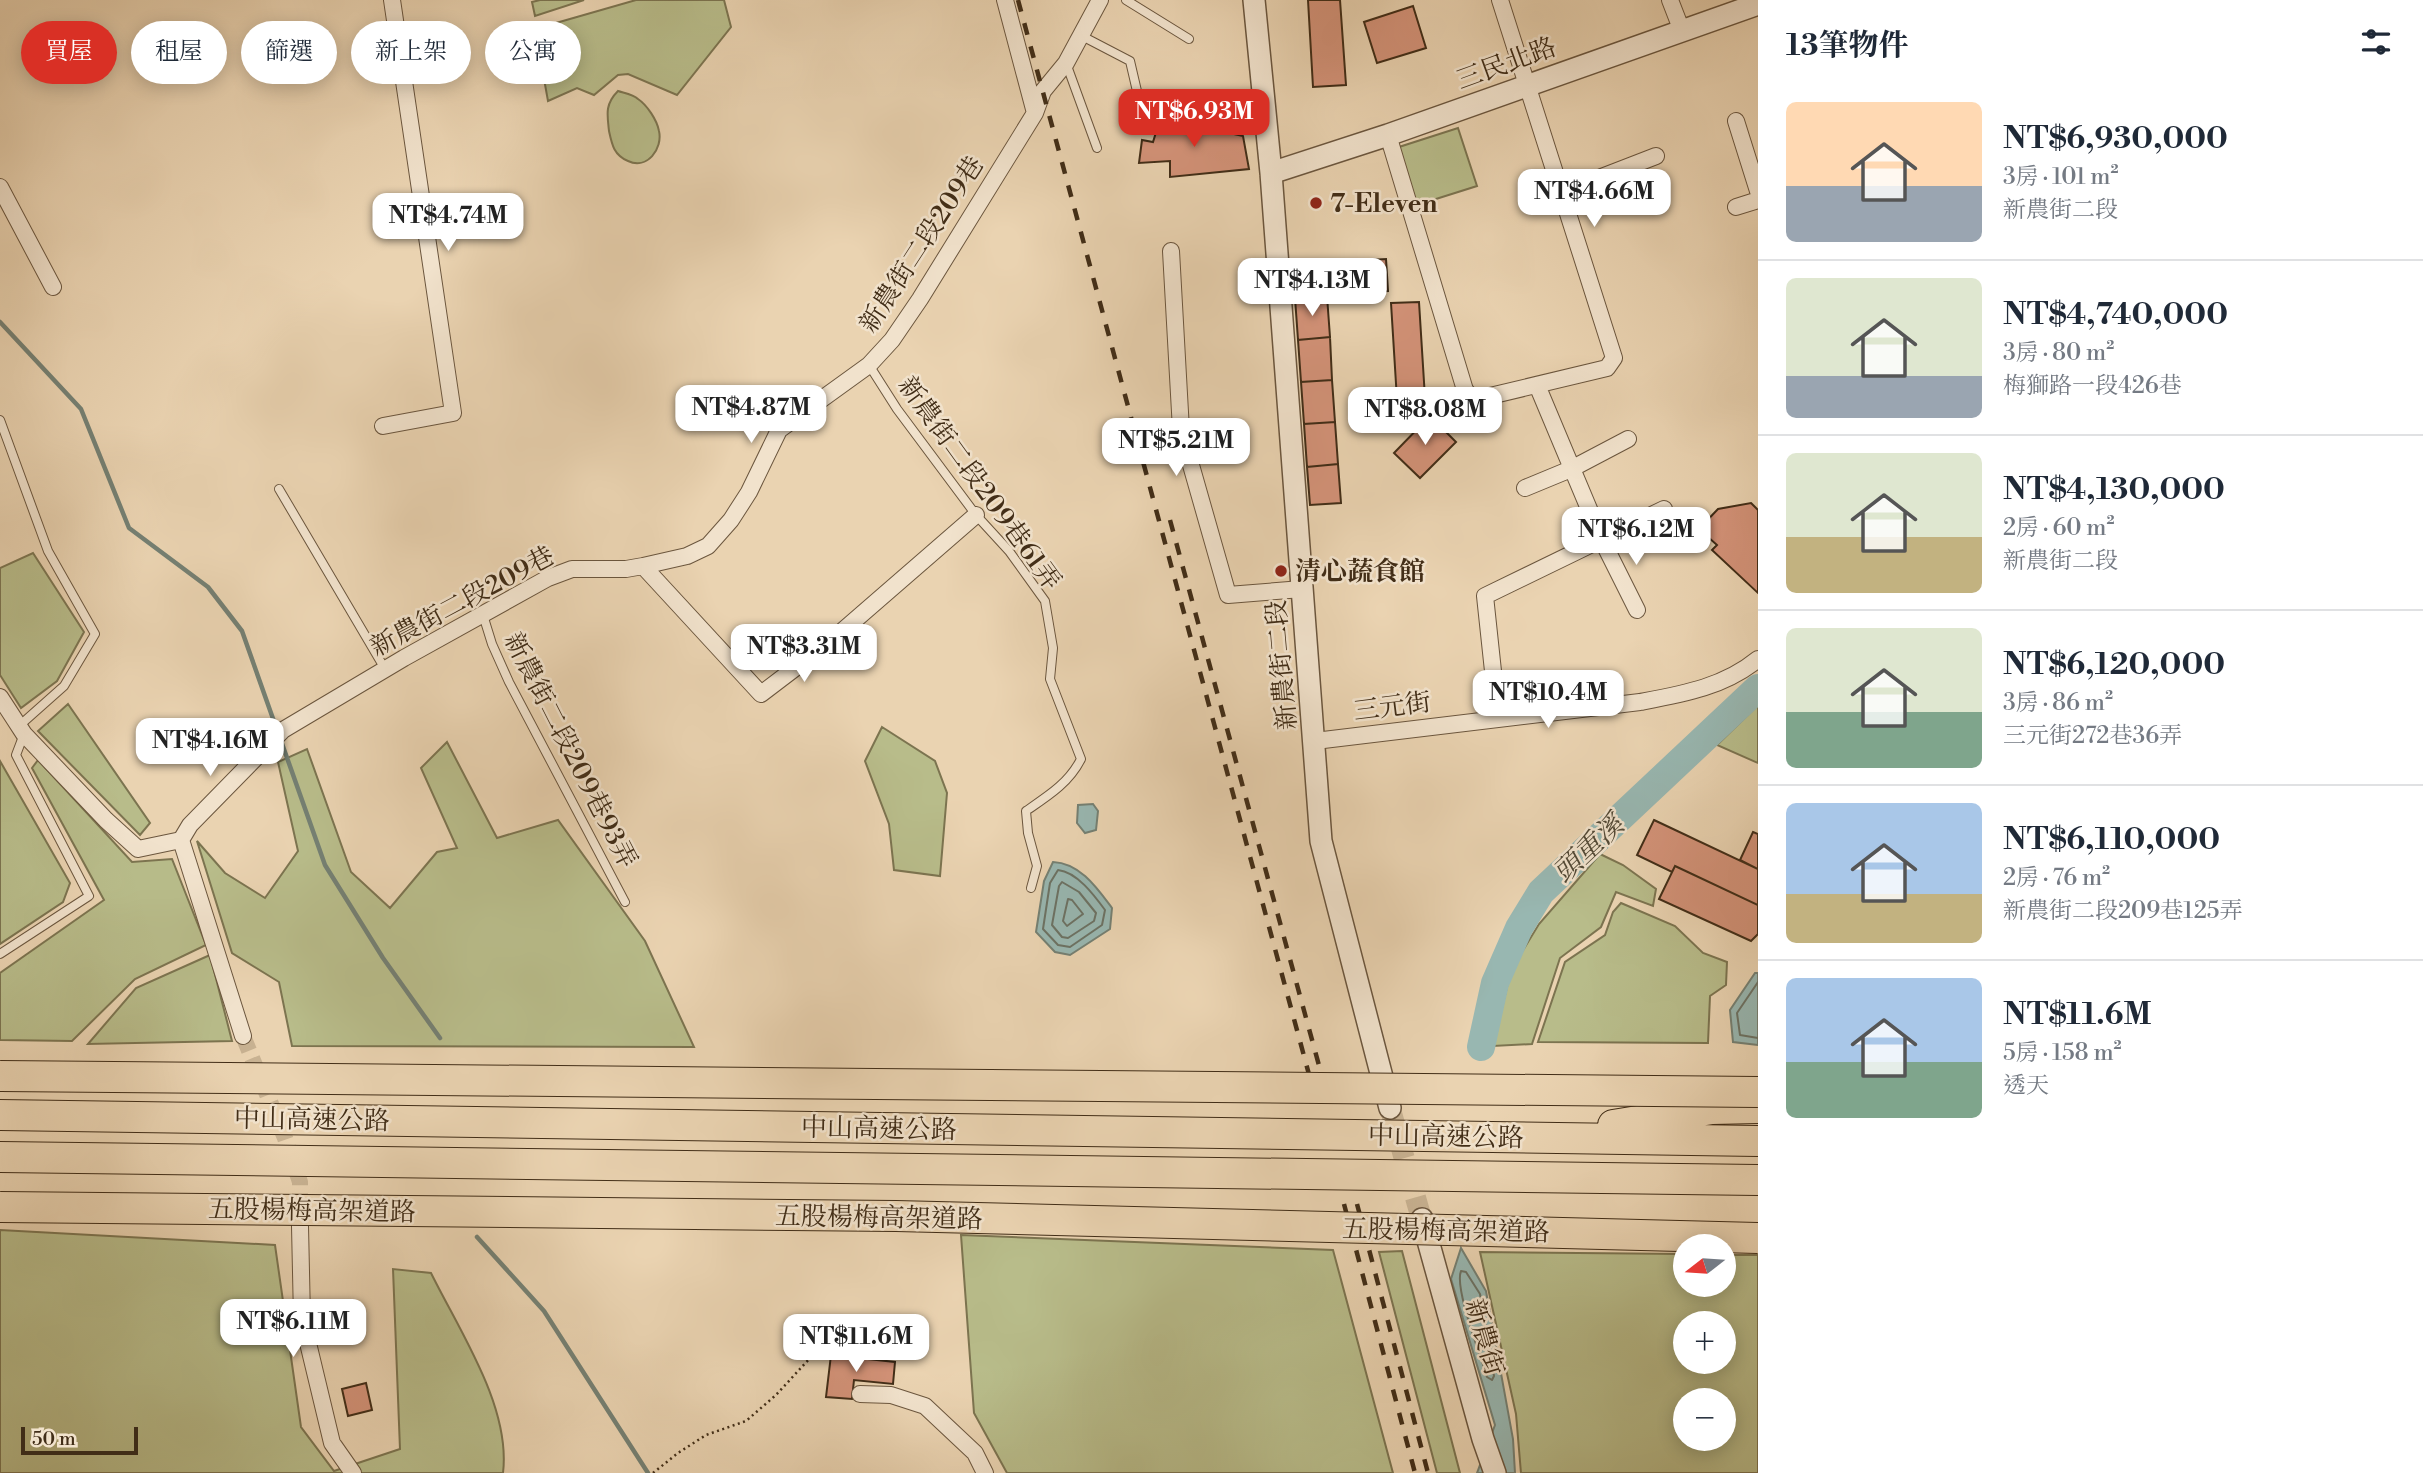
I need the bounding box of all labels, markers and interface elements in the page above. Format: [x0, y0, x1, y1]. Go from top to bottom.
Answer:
chip: 買屋 [21, 21, 117, 84]
chip: 租屋 [131, 21, 227, 84]
chip: 篩選 [241, 21, 337, 84]
chip: 新上架 [351, 21, 471, 84]
chip: 公寓 [485, 21, 581, 84]
icon: filters [2357, 23, 2395, 61]
text: 13筆物件 [1786, 27, 1908, 65]
street label: 三民北路 [1452, 31, 1561, 97]
pin: NT$6.93M [1122, 90, 1266, 149]
text: NT$6.93M [1135, 98, 1253, 126]
text: NT$6,930,000 [2003, 120, 2228, 158]
icon: home [1842, 130, 1926, 214]
street label: 新農街二段209巷 [853, 150, 991, 339]
text: 3房 · 101 m² [2003, 163, 2119, 191]
pin: NT$4.66M [1522, 170, 1666, 229]
text: NT$4.66M [1534, 178, 1654, 206]
place label: 7-Eleven [1330, 188, 1437, 220]
pin: NT$4.74M [376, 194, 520, 253]
marker: 7-Eleven [1308, 195, 1324, 211]
text: 新農街二段 [2003, 196, 2118, 224]
text: NT$4.74M [388, 202, 508, 230]
pin: NT$4.13M [1240, 258, 1384, 318]
text: NT$4.13M [1254, 267, 1370, 295]
text: NT$4,740,000 [2003, 296, 2228, 334]
icon: home [1842, 306, 1926, 390]
text: 3房 · 80 m² [2003, 339, 2114, 367]
street label: 新農街二段209巷61弄 [891, 371, 1067, 597]
text: 梅獅路一段426巷 [2003, 372, 2182, 400]
pin: NT$4.87M [679, 386, 823, 445]
pin: NT$8.08M [1353, 388, 1497, 447]
text: NT$4.87M [691, 394, 811, 422]
text: NT$8.08M [1364, 396, 1486, 424]
pin: NT$5.21M [1104, 419, 1248, 478]
text: NT$5.21M [1118, 427, 1234, 455]
text: NT$4,130,000 [2003, 471, 2225, 509]
icon: home [1842, 481, 1926, 565]
pin: NT$6.12M [1564, 508, 1708, 567]
text: 2房 · 60 m² [2003, 514, 2115, 542]
text: NT$6.12M [1578, 516, 1694, 544]
street label: 新農街二段209巷 [365, 540, 560, 664]
text: 新農街二段 [2003, 547, 2118, 575]
place label: 清心蔬食館 [1295, 556, 1425, 588]
marker: 清心蔬食館 [1273, 563, 1289, 579]
street label: 新農街二段 [1260, 599, 1304, 731]
pin: NT$3.31M [732, 624, 876, 684]
street label: 新農街二段209巷93弄 [497, 627, 643, 874]
text: NT$3.31M [747, 633, 861, 661]
text: NT$6,120,000 [2003, 646, 2225, 684]
icon: home [1842, 656, 1926, 740]
pin: NT$10.4M [1476, 670, 1620, 730]
text: NT$10.4M [1489, 679, 1607, 707]
street label: 三元街 [1351, 686, 1433, 728]
text: 3房 · 86 m² [2003, 689, 2113, 717]
pin: NT$4.16M [138, 718, 282, 778]
text: 三元街272巷36弄 [2003, 722, 2182, 750]
text: NT$4.16M [152, 727, 268, 755]
water label: 頭重溪 [1546, 806, 1634, 891]
text: NT$6,110,000 [2003, 821, 2220, 859]
icon: home [1842, 831, 1926, 915]
text: 2房 · 76 m² [2003, 864, 2110, 892]
text: 新農街二段209巷125弄 [2003, 897, 2242, 925]
text: NT$11.6M [2003, 996, 2151, 1034]
icon: home [1842, 1006, 1926, 1090]
text: 5房 · 158 m² [2003, 1039, 2122, 1067]
text: 透天 [2003, 1072, 2049, 1100]
street label: 中山高速公路 [234, 1103, 390, 1137]
street label: 中山高速公路 [801, 1112, 957, 1146]
street label: 中山高速公路 [1368, 1120, 1524, 1154]
street label: 五股楊梅高架道路 [208, 1193, 416, 1229]
street label: 五股楊梅高架道路 [775, 1200, 983, 1236]
street label: 五股楊梅高架道路 [1342, 1213, 1550, 1249]
north arrow [1673, 1234, 1736, 1297]
map controls [1673, 1234, 1736, 1451]
street label: 新農街 [1458, 1295, 1510, 1379]
pin: NT$6.11M [221, 1300, 365, 1359]
text: NT$6.11M [236, 1308, 350, 1336]
button: + [1673, 1311, 1736, 1374]
pin: NT$11.6M [784, 1314, 928, 1374]
text: NT$11.6M [799, 1323, 913, 1351]
button: − [1673, 1388, 1736, 1451]
scale bar [21, 1424, 138, 1456]
text: 50 m [32, 1427, 76, 1451]

